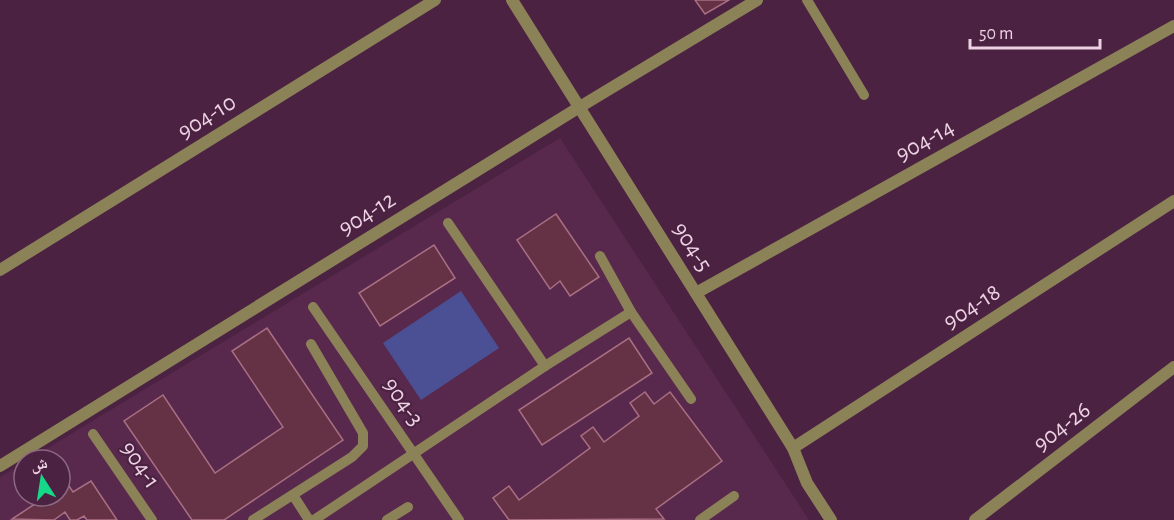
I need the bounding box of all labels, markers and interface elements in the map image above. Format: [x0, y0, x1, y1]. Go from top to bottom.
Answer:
scale bar [970, 12, 1100, 50]
text: 50 m [979, 25, 1013, 43]
street label: 904-10 [174, 90, 240, 144]
street label: 904-14 [892, 115, 958, 167]
street label: 904-12 [334, 187, 400, 241]
street label: 904-5 [668, 218, 716, 276]
street label: 904-18 [939, 280, 1005, 334]
street label: 904-3 [378, 373, 428, 431]
street label: 904-26 [1029, 398, 1095, 456]
street label: 904-1 [116, 437, 164, 493]
north arrow [12, 448, 72, 508]
text: ش [29, 455, 49, 475]

